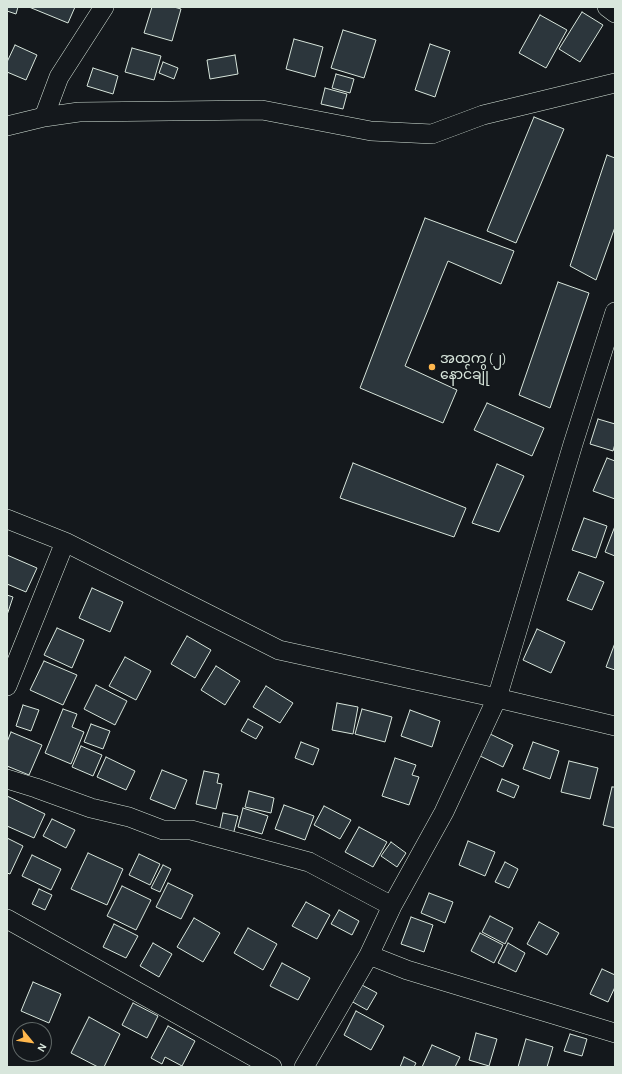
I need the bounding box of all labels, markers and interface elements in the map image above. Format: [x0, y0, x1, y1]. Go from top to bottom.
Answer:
place label: အထက (၂) နောင်ချို [440, 351, 507, 384]
marker: အထက (၂) နောင်ချို [427, 362, 437, 372]
north arrow [12, 1022, 52, 1062]
text: N [35, 1042, 49, 1054]

